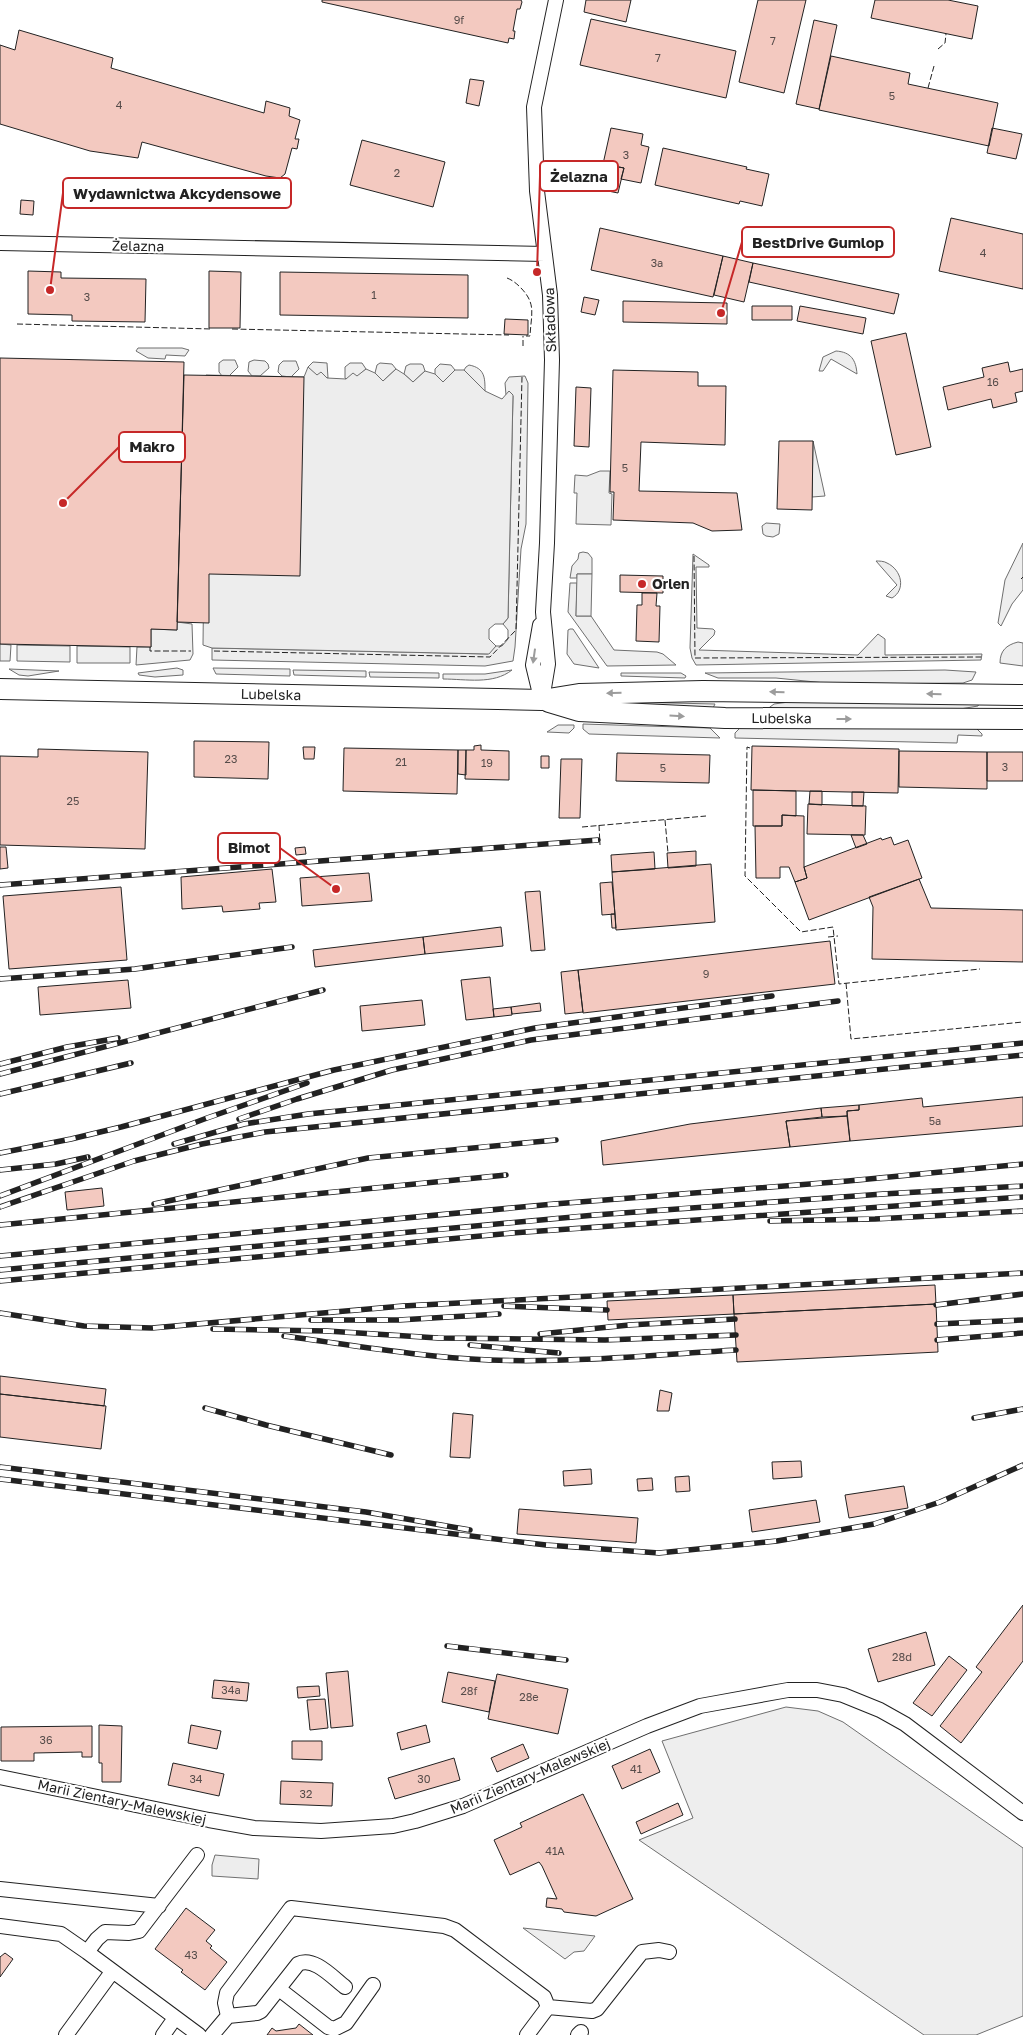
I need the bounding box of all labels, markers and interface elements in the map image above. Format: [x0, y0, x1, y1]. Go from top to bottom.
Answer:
house number: 9f [454, 13, 464, 26]
house number: 7 [770, 34, 776, 47]
house number: 7 [655, 51, 661, 64]
house number: 5 [889, 89, 895, 102]
house number: 4 [116, 98, 123, 111]
house number: 3 [623, 148, 629, 161]
callout: Żelazna [540, 161, 618, 191]
house number: 2 [394, 166, 400, 179]
text: Żelazna [550, 167, 608, 185]
callout: Wydawnictwa Akcydensowe [63, 178, 291, 208]
text: Wydawnictwa Akcydensowe [73, 184, 281, 202]
callout: BestDrive Gumlop [742, 227, 894, 257]
text: BestDrive Gumlop [752, 233, 884, 251]
street label: Żelazna [112, 237, 164, 254]
house number: 4 [980, 246, 987, 259]
house number: 3a [651, 256, 663, 269]
street label: Składowa [540, 287, 559, 353]
house number: 1 [371, 288, 377, 301]
house number: 3 [84, 290, 90, 303]
house number: 16 [987, 375, 999, 388]
callout: Makro [119, 432, 185, 462]
text: Makro [129, 437, 175, 455]
house number: 5 [622, 461, 628, 474]
place label: Orlen [652, 575, 690, 592]
marker: Orlen [636, 578, 648, 590]
one-way arrow [530, 649, 538, 665]
street label: Lubelska [241, 685, 301, 703]
one-way arrow [768, 688, 784, 696]
one-way arrow [606, 689, 622, 697]
one-way arrow [926, 690, 942, 698]
street label: Lubelska [751, 709, 812, 726]
one-way arrow [669, 712, 685, 720]
one-way arrow [836, 715, 852, 723]
house number: 23 [225, 752, 237, 765]
house number: 21 [395, 755, 407, 768]
house number: 19 [481, 756, 493, 769]
house number: 3 [1002, 760, 1008, 773]
house number: 5 [660, 761, 666, 774]
house number: 25 [67, 794, 79, 807]
callout: Bimot [218, 833, 280, 863]
text: Bimot [228, 838, 270, 856]
house number: 9 [703, 967, 709, 980]
house number: 5a [929, 1114, 941, 1127]
house number: 28d [892, 1650, 912, 1663]
house number: 34a [221, 1683, 241, 1696]
house number: 28f [460, 1684, 478, 1697]
house number: 28e [519, 1690, 539, 1703]
house number: 36 [39, 1733, 53, 1746]
street label: Marii Zientary-Malewskiej [447, 1734, 612, 1817]
house number: 41 [630, 1762, 642, 1775]
house number: 34 [189, 1772, 203, 1785]
house number: 30 [417, 1772, 431, 1785]
street label: Marii Zientary-Malewskiej [36, 1775, 208, 1828]
house number: 32 [300, 1787, 312, 1800]
house number: 41A [545, 1844, 565, 1857]
house number: 43 [184, 1948, 198, 1961]

